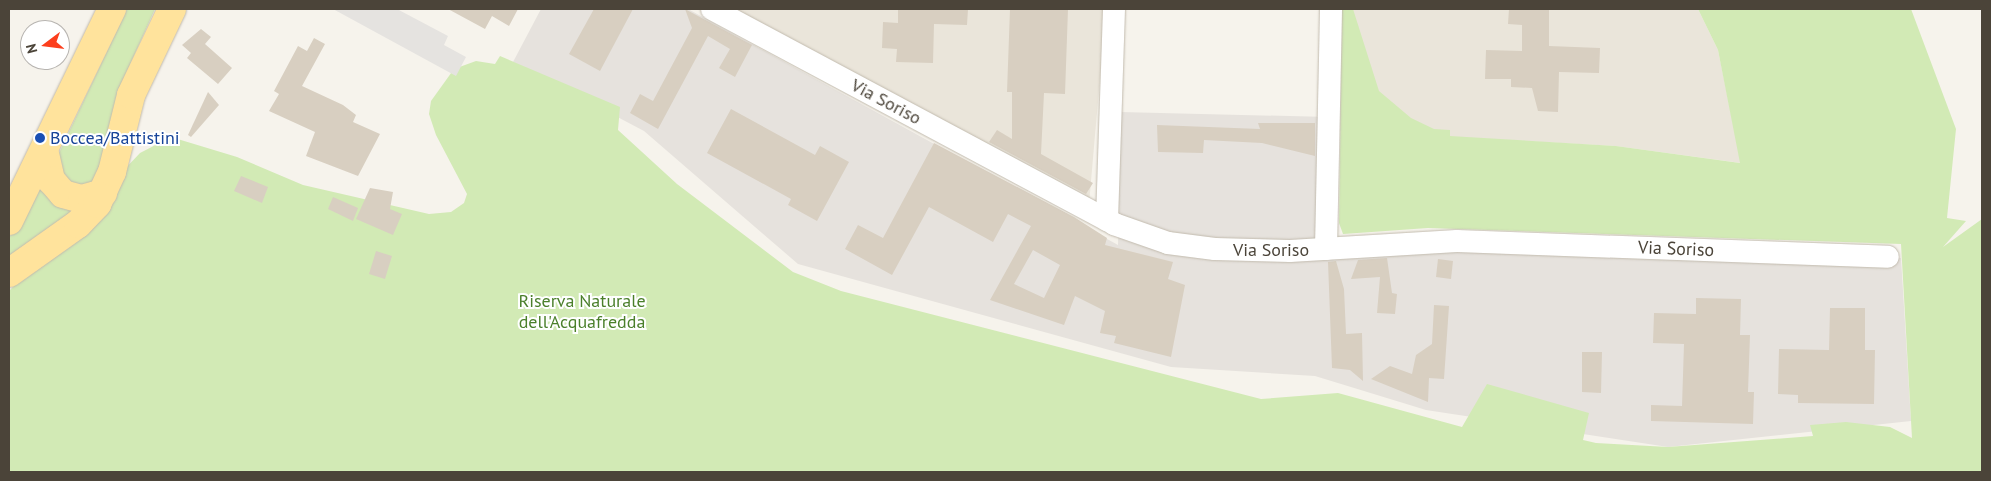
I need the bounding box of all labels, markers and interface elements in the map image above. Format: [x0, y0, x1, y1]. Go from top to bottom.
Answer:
north arrow [20, 20, 70, 70]
text: N [22, 42, 41, 55]
street label: Via Soriso [847, 75, 925, 129]
place label: Boccea/Battistini [50, 127, 180, 149]
marker: Boccea/Battistini [34, 132, 46, 144]
street label: Via Soriso [1638, 237, 1714, 261]
street label: Via Soriso [1233, 239, 1309, 261]
park label: Riserva Naturale dell'Acquafredda [518, 291, 646, 334]

